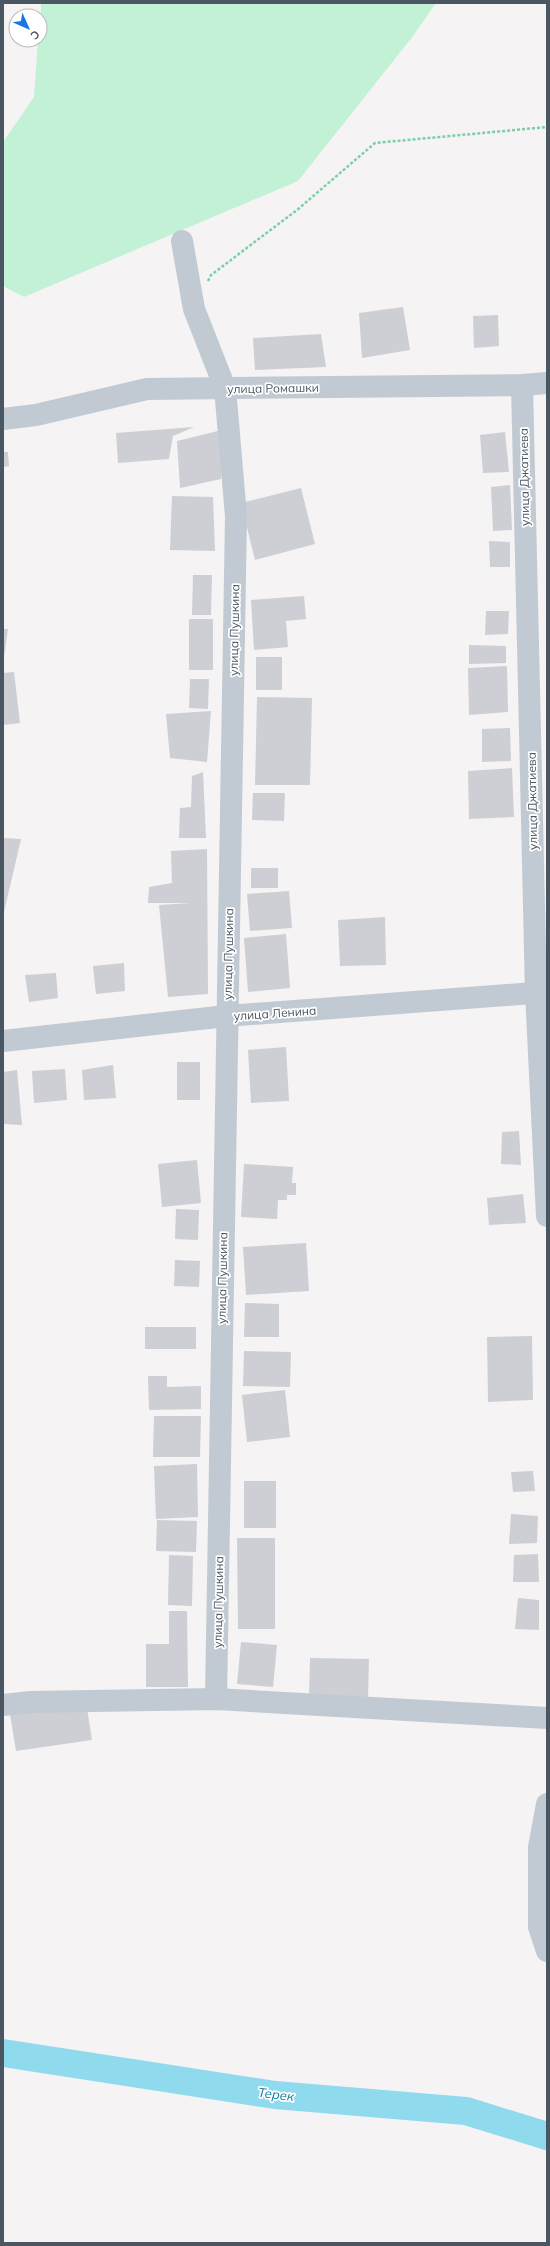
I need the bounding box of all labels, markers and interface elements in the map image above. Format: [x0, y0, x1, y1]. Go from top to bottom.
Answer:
north arrow [8, 8, 48, 48]
text: С [27, 27, 43, 43]
street label: улица Ромашки [227, 380, 319, 396]
street label: улица Джатиева [516, 428, 532, 526]
street label: улица Пушкина [226, 584, 242, 676]
street label: улица Джатиева [524, 752, 540, 850]
street label: улица Пушкина [220, 908, 236, 1000]
street label: улица Ленина [233, 1003, 317, 1023]
street label: улица Пушкина [214, 1232, 230, 1324]
street label: улица Пушкина [210, 1556, 226, 1648]
water label: Терек [257, 2084, 296, 2104]

